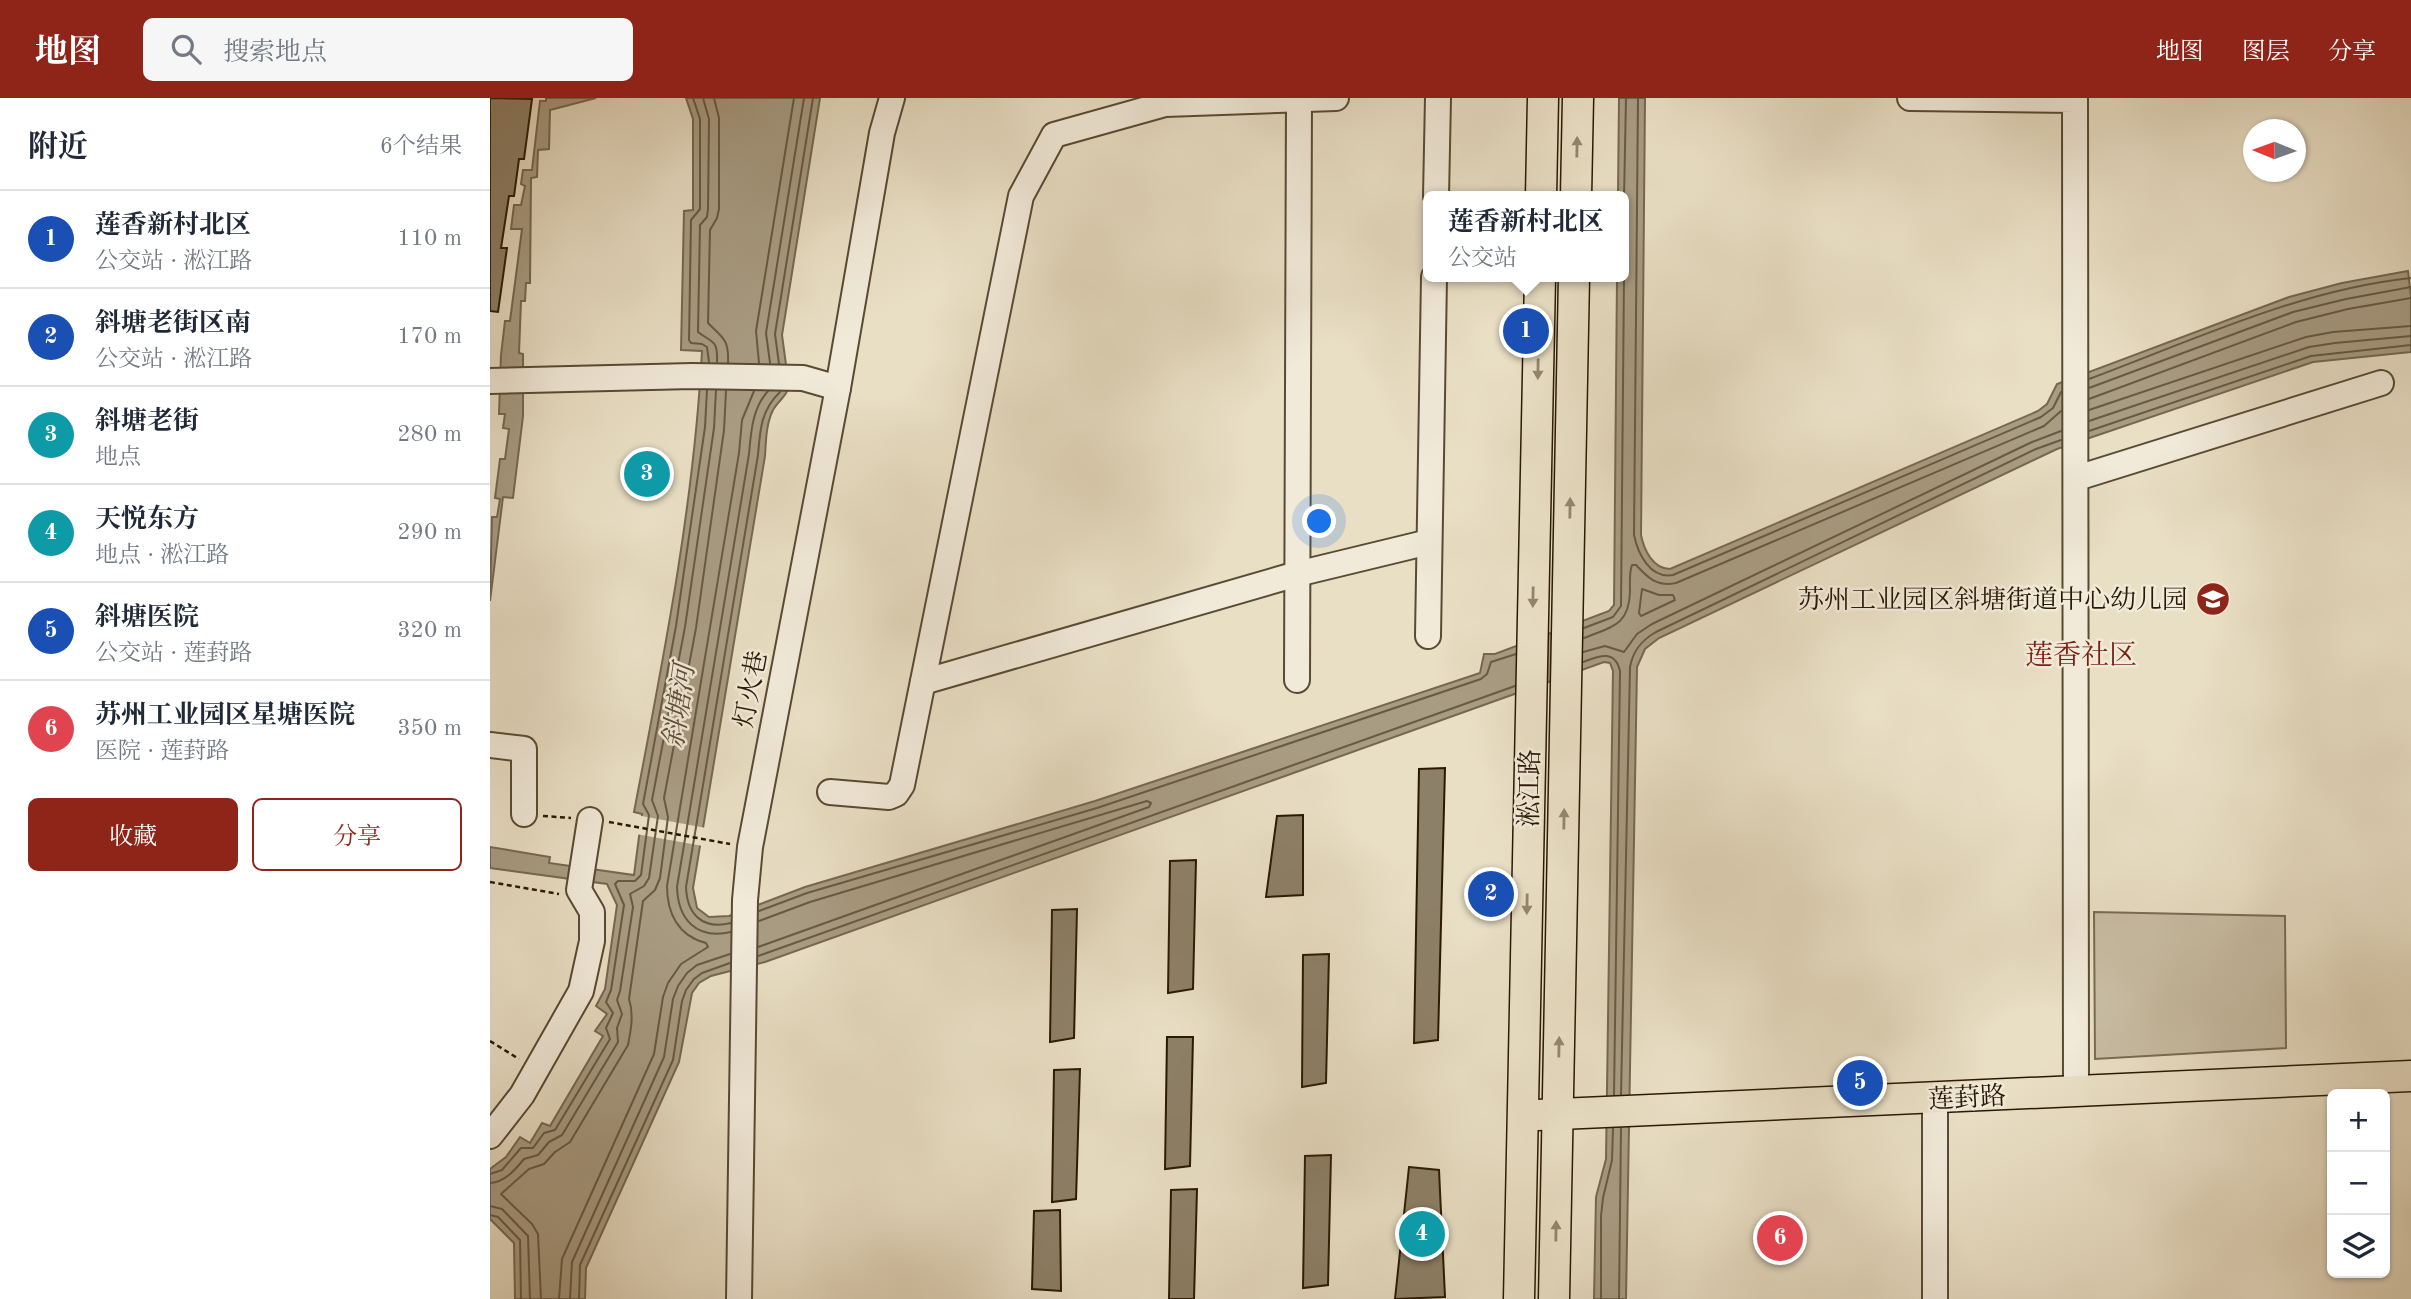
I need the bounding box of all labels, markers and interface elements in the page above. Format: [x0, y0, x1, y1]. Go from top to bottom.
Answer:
search box [143, 18, 633, 81]
icon: search [167, 30, 205, 68]
text: 地图 [35, 37, 101, 70]
text: 搜索地点 [223, 40, 327, 66]
text: 地图 [2156, 41, 2204, 65]
text: 图层 [2242, 41, 2290, 65]
text: 分享 [2328, 41, 2376, 65]
north arrow [2243, 119, 2306, 182]
text: 附近 [28, 133, 88, 163]
text: 6个结果 [380, 135, 462, 158]
one-way arrow [1571, 136, 1583, 158]
popup [1423, 191, 1629, 282]
text: 莲香新村北区 [1448, 210, 1604, 236]
text: 莲香新村北区 [95, 213, 251, 239]
text: 1 [44, 227, 58, 250]
text: 110 m [397, 227, 462, 250]
text: 公交站 [1448, 247, 1517, 270]
text: 公交站 · 淞江路 [95, 250, 252, 273]
pin: 1 [1503, 305, 1549, 357]
text: 斜塘老街区南 [95, 311, 251, 337]
text: 2 [44, 325, 58, 348]
text: 170 m [397, 325, 462, 348]
text: 公交站 · 淞江路 [95, 348, 252, 371]
one-way arrow [1532, 359, 1544, 381]
text: 斜塘老街 [95, 409, 199, 435]
text: 3 [44, 423, 58, 446]
text: 280 m [397, 423, 462, 446]
text: 地点 [95, 446, 141, 469]
pin: 3 [624, 448, 670, 500]
one-way arrow [1564, 496, 1575, 518]
your location [1302, 504, 1336, 538]
text: 天悦东方 [95, 507, 199, 533]
text: 4 [44, 521, 58, 544]
text: 290 m [397, 521, 462, 544]
text: 地点 · 淞江路 [95, 544, 229, 567]
school or university icon: 苏州工业园区斜塘街道中心幼儿园 [2194, 580, 2232, 618]
place label: 苏州工业园区斜塘街道中心幼儿园 [1798, 585, 2188, 614]
one-way arrow [1528, 586, 1539, 608]
text: 斜塘医院 [95, 605, 199, 631]
text: 5 [44, 619, 58, 642]
text: 320 m [397, 619, 462, 642]
district label: 莲香社区 [2025, 640, 2137, 671]
text: 公交站 · 莲葑路 [95, 642, 252, 665]
street label: 灯火巷 [730, 648, 772, 730]
water label: 斜塘河 [658, 658, 701, 750]
text: 苏州工业园区星塘医院 [95, 703, 355, 729]
text: 6 [44, 717, 58, 740]
text: 350 m [397, 717, 462, 740]
text: 医院 · 莲葑路 [95, 740, 229, 763]
street label: 淞江路 [1515, 749, 1545, 827]
button: 收藏 [28, 798, 238, 871]
button: 分享 [252, 798, 462, 871]
one-way arrow [1558, 808, 1569, 830]
pin: 2 [1468, 868, 1514, 920]
one-way arrow [1521, 893, 1533, 915]
one-way arrow [1553, 1036, 1565, 1058]
pin: 5 [1837, 1057, 1883, 1109]
street label: 莲葑路 [1927, 1082, 2007, 1114]
map controls [2327, 1089, 2390, 1278]
button: + [2327, 1089, 2390, 1152]
button: − [2327, 1152, 2390, 1215]
pin: 4 [1399, 1208, 1445, 1260]
pin: 6 [1757, 1212, 1803, 1264]
button: layers [2327, 1215, 2390, 1278]
one-way arrow [1550, 1220, 1561, 1242]

